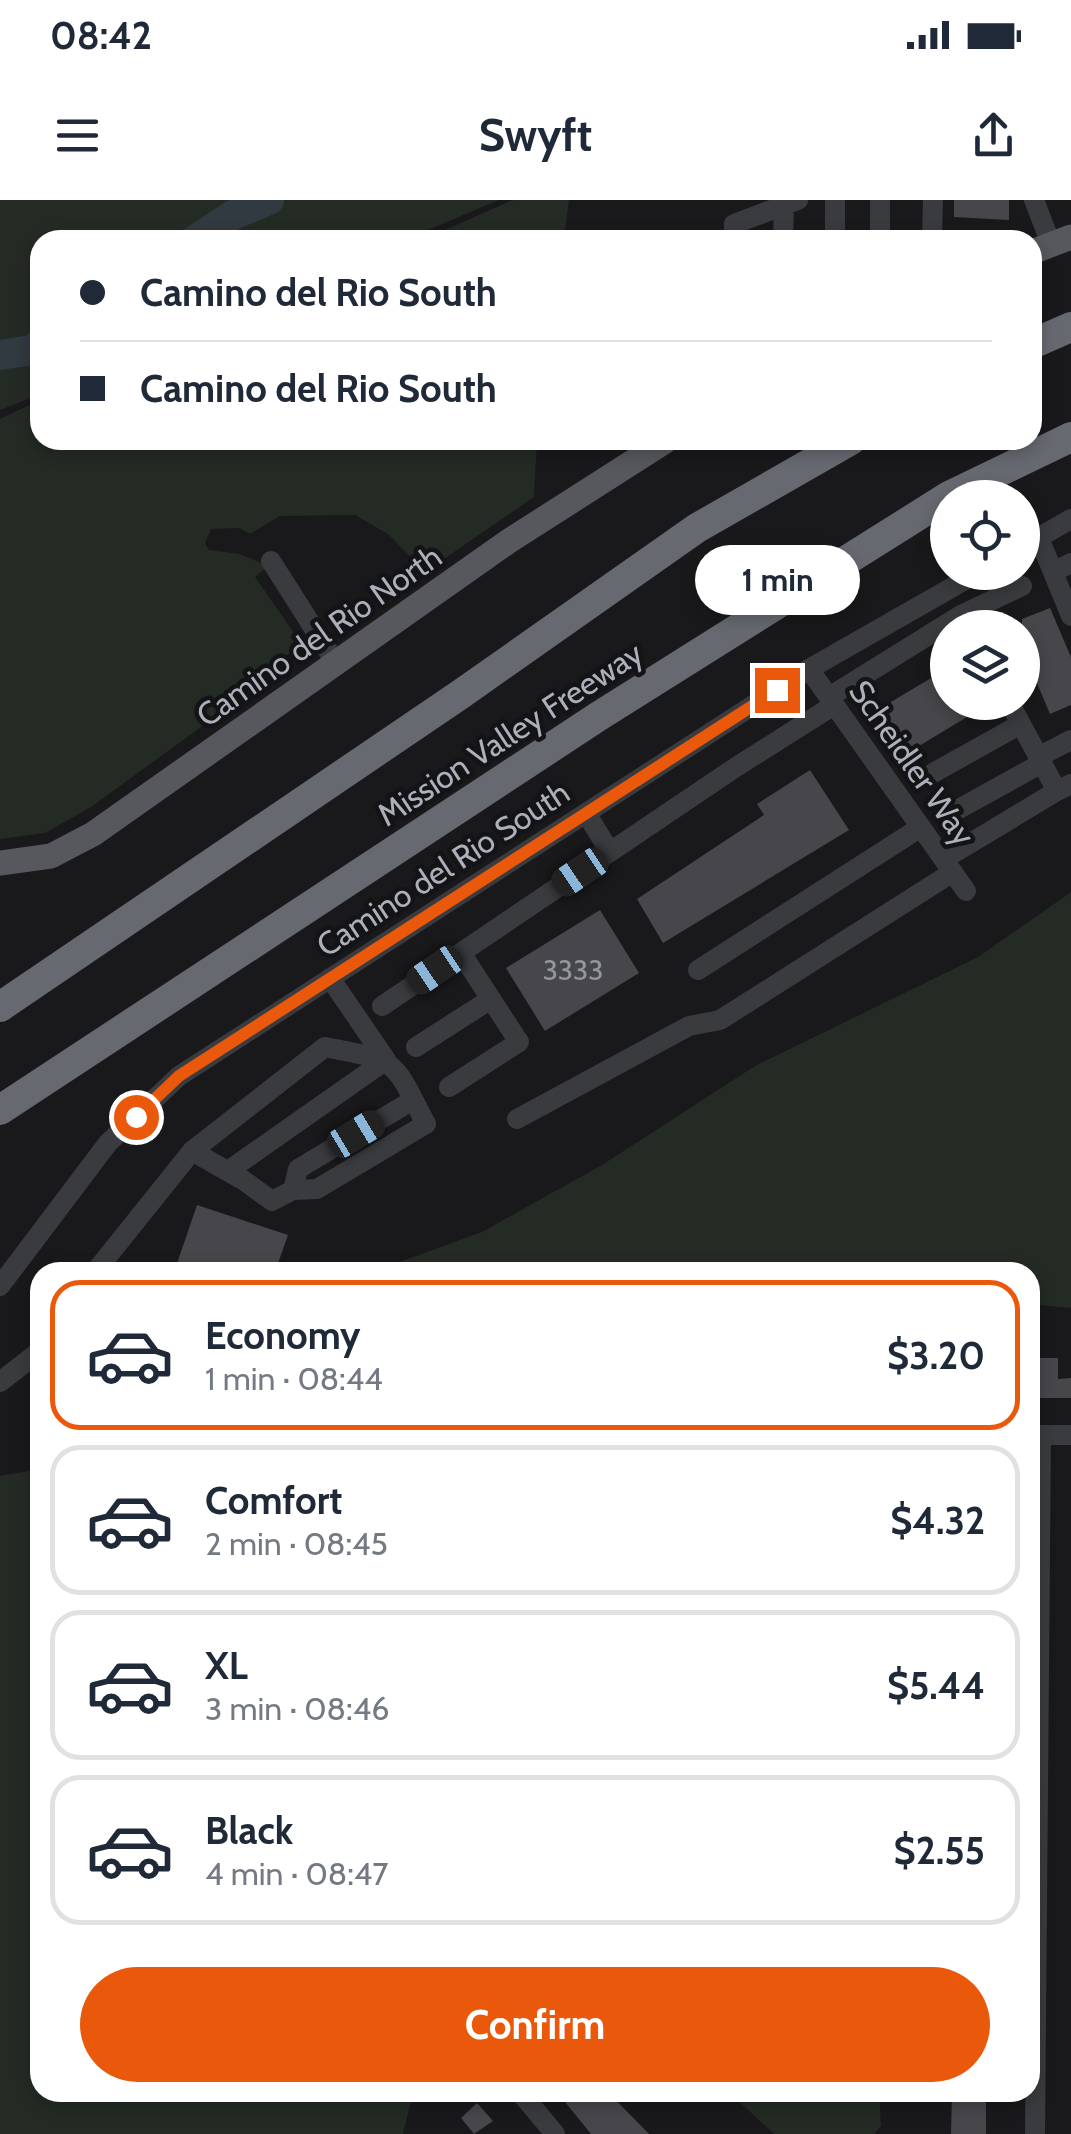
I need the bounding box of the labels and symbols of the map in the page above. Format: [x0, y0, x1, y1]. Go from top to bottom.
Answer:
street label: Camino del Rio North [189, 536, 449, 735]
callout: 1 min [694, 545, 860, 615]
street label: Mission Valley Freeway [370, 633, 650, 834]
route end [755, 668, 800, 713]
street label: Scheidler Way [841, 673, 984, 853]
street label: Camino del Rio South [309, 772, 576, 965]
car [547, 843, 613, 901]
car [402, 941, 468, 999]
house number: 3333 [543, 953, 603, 987]
route start [114, 1095, 159, 1140]
car [323, 1106, 389, 1162]

